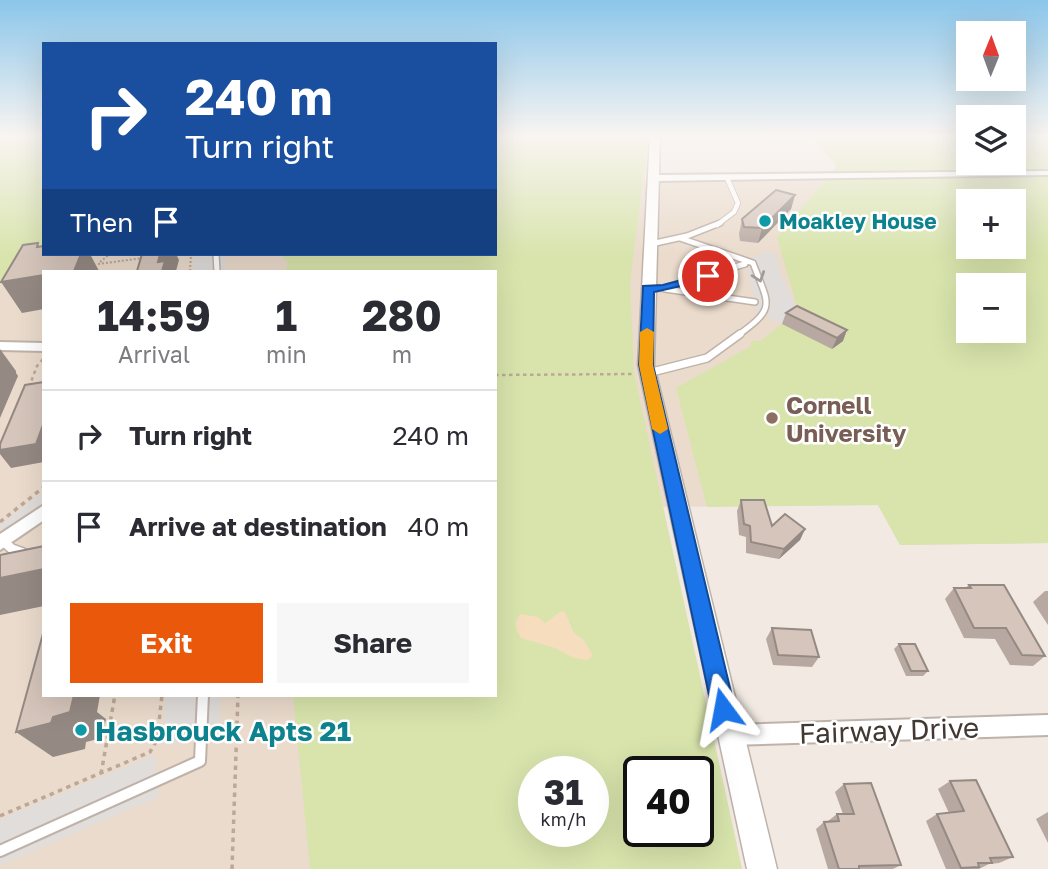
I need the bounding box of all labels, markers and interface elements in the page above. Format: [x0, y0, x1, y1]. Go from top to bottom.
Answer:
north arrow [956, 21, 1026, 91]
map controls [956, 21, 1026, 343]
text: 240 m [185, 67, 333, 126]
icon: right [70, 70, 161, 161]
button: layers [956, 105, 1026, 175]
text: Turn right [185, 127, 334, 165]
button: + [956, 189, 1026, 259]
icon: arrive [147, 203, 185, 241]
text: Then [70, 207, 133, 238]
place label: Moakley House [779, 208, 937, 234]
marker: Moakley House [757, 213, 773, 229]
pin [678, 246, 738, 306]
icon: arrive [689, 257, 727, 295]
one-way arrow [751, 271, 765, 283]
button: − [956, 273, 1026, 343]
text: 14:59 [97, 290, 211, 340]
text: 1 [276, 290, 297, 340]
text: 280 [362, 290, 442, 340]
text: Arrival [118, 340, 190, 368]
text: min [266, 340, 307, 368]
text: m [392, 340, 412, 368]
place label: Cornell University [786, 390, 907, 447]
marker: Cornell University [764, 410, 780, 426]
icon: right [70, 417, 108, 455]
text: Turn right [129, 420, 252, 451]
text: 240 m [392, 420, 469, 451]
icon: arrive [70, 508, 108, 546]
text: Arrive at destination [129, 511, 387, 542]
text: 40 m [408, 511, 469, 542]
button: Exit [70, 603, 263, 683]
button: Share [277, 603, 469, 683]
position arrow [686, 672, 760, 746]
street label: Fairway Drive [798, 710, 980, 750]
place label: Hasbrouck Apts 21 [95, 714, 351, 747]
marker: Hasbrouck Apts 21 [73, 722, 89, 738]
speed limit sign: 40 [623, 756, 714, 847]
text: 31 [544, 771, 583, 813]
text: km/h [541, 808, 586, 830]

